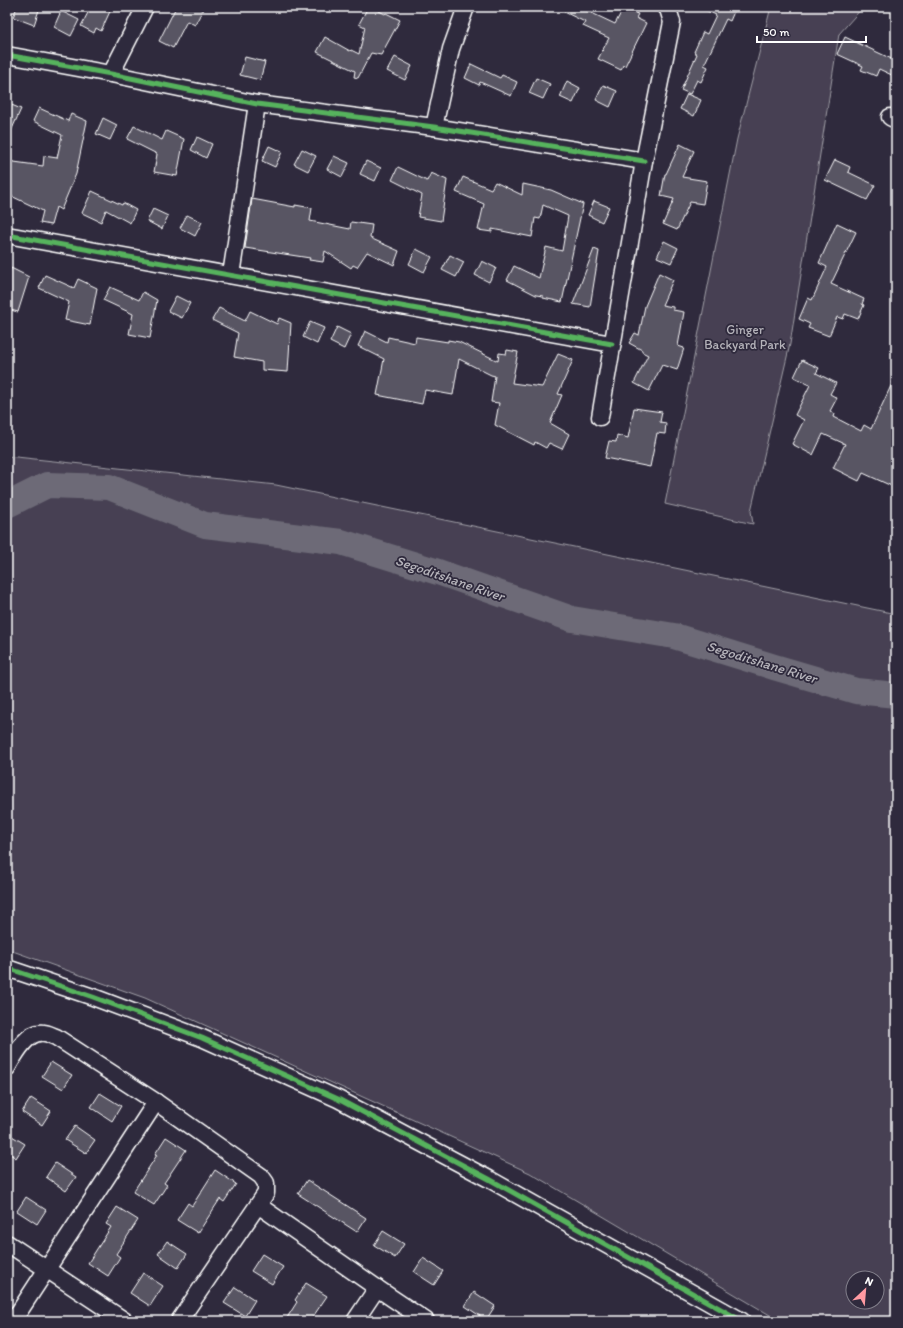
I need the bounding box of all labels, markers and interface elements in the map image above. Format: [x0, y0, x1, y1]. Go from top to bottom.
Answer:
scale bar [757, 18, 866, 44]
text: 50 m [763, 25, 789, 39]
park label: Ginger Backyard Park [704, 322, 786, 352]
water label: Segoditshane River [393, 552, 508, 606]
water label: Segoditshane River [705, 638, 821, 688]
north arrow [845, 1270, 885, 1310]
text: N [863, 1274, 875, 1289]

